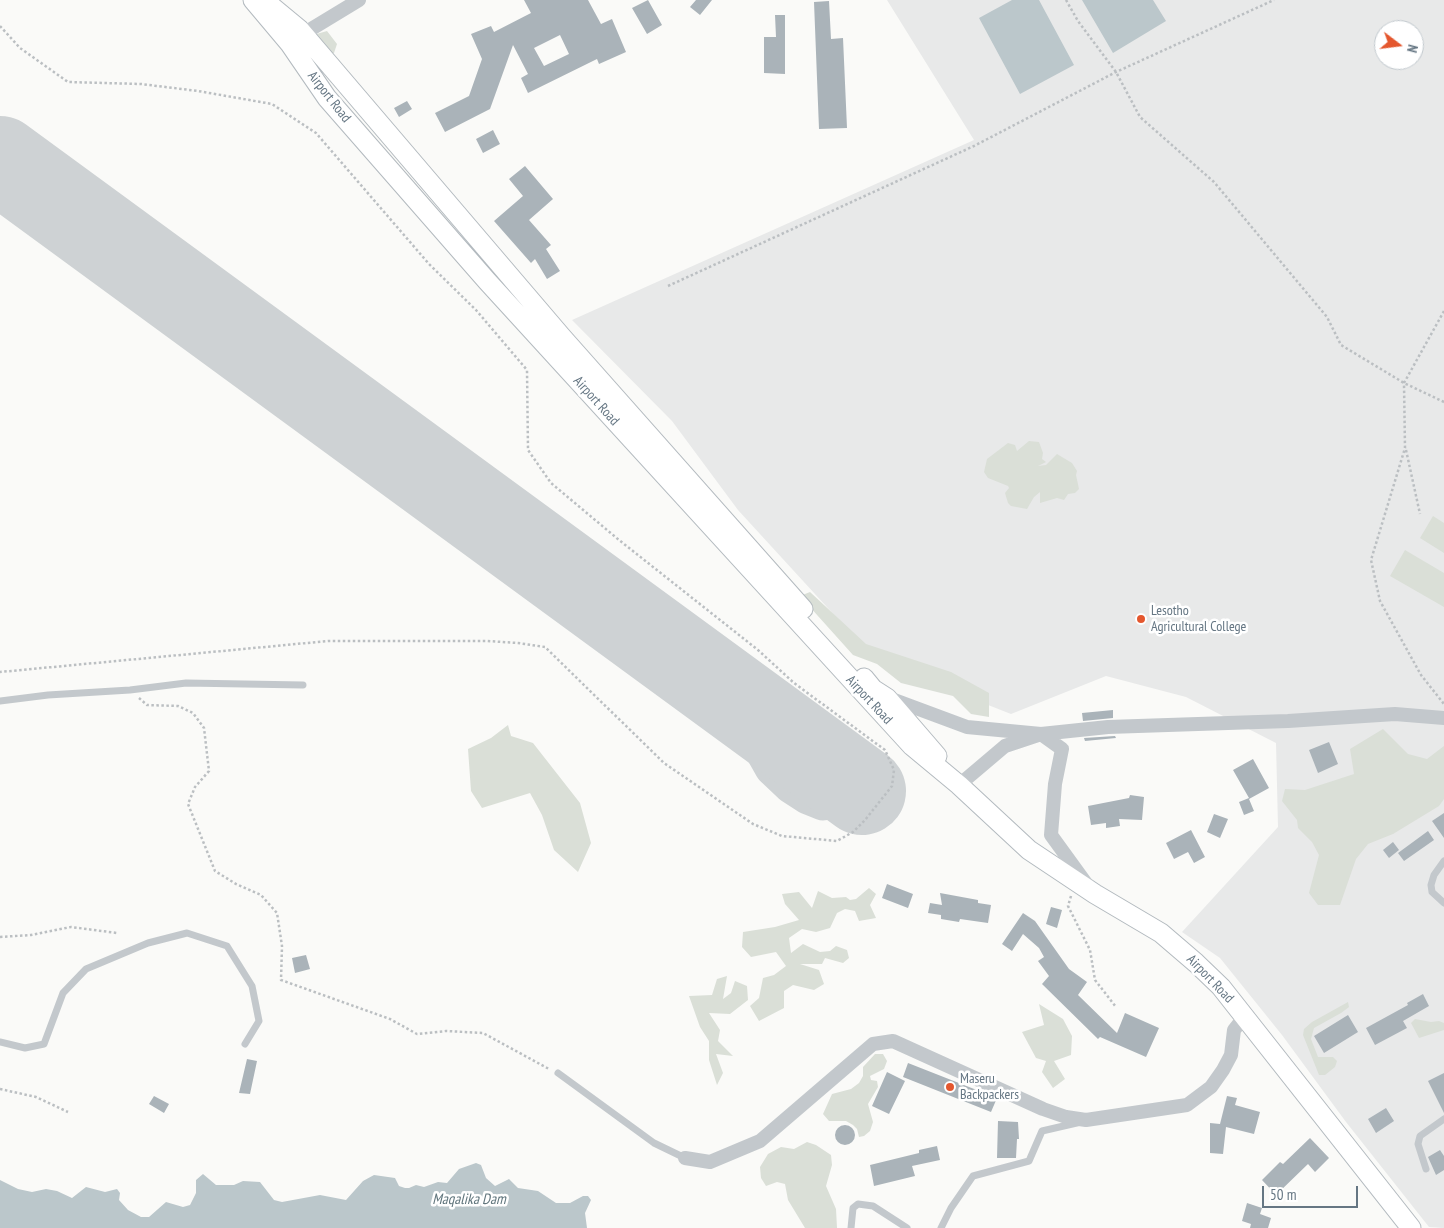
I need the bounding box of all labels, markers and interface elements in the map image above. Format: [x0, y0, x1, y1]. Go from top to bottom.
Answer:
north arrow [1374, 20, 1424, 70]
text: N [1403, 43, 1422, 55]
street label: Airport Road [304, 68, 354, 126]
street label: Airport Road [570, 373, 622, 429]
place label: Lesotho Agricultural College [1151, 603, 1246, 636]
marker: Lesotho Agricultural College [1135, 613, 1147, 625]
street label: Airport Road [842, 672, 896, 728]
street label: Airport Road [1183, 951, 1237, 1007]
place label: Maseru Backpackers [960, 1071, 1019, 1104]
marker: Maseru Backpackers [944, 1081, 956, 1093]
scale bar [1264, 1176, 1360, 1208]
text: 50 m [1270, 1185, 1296, 1204]
water label: Maqalika Dam [432, 1191, 506, 1209]

